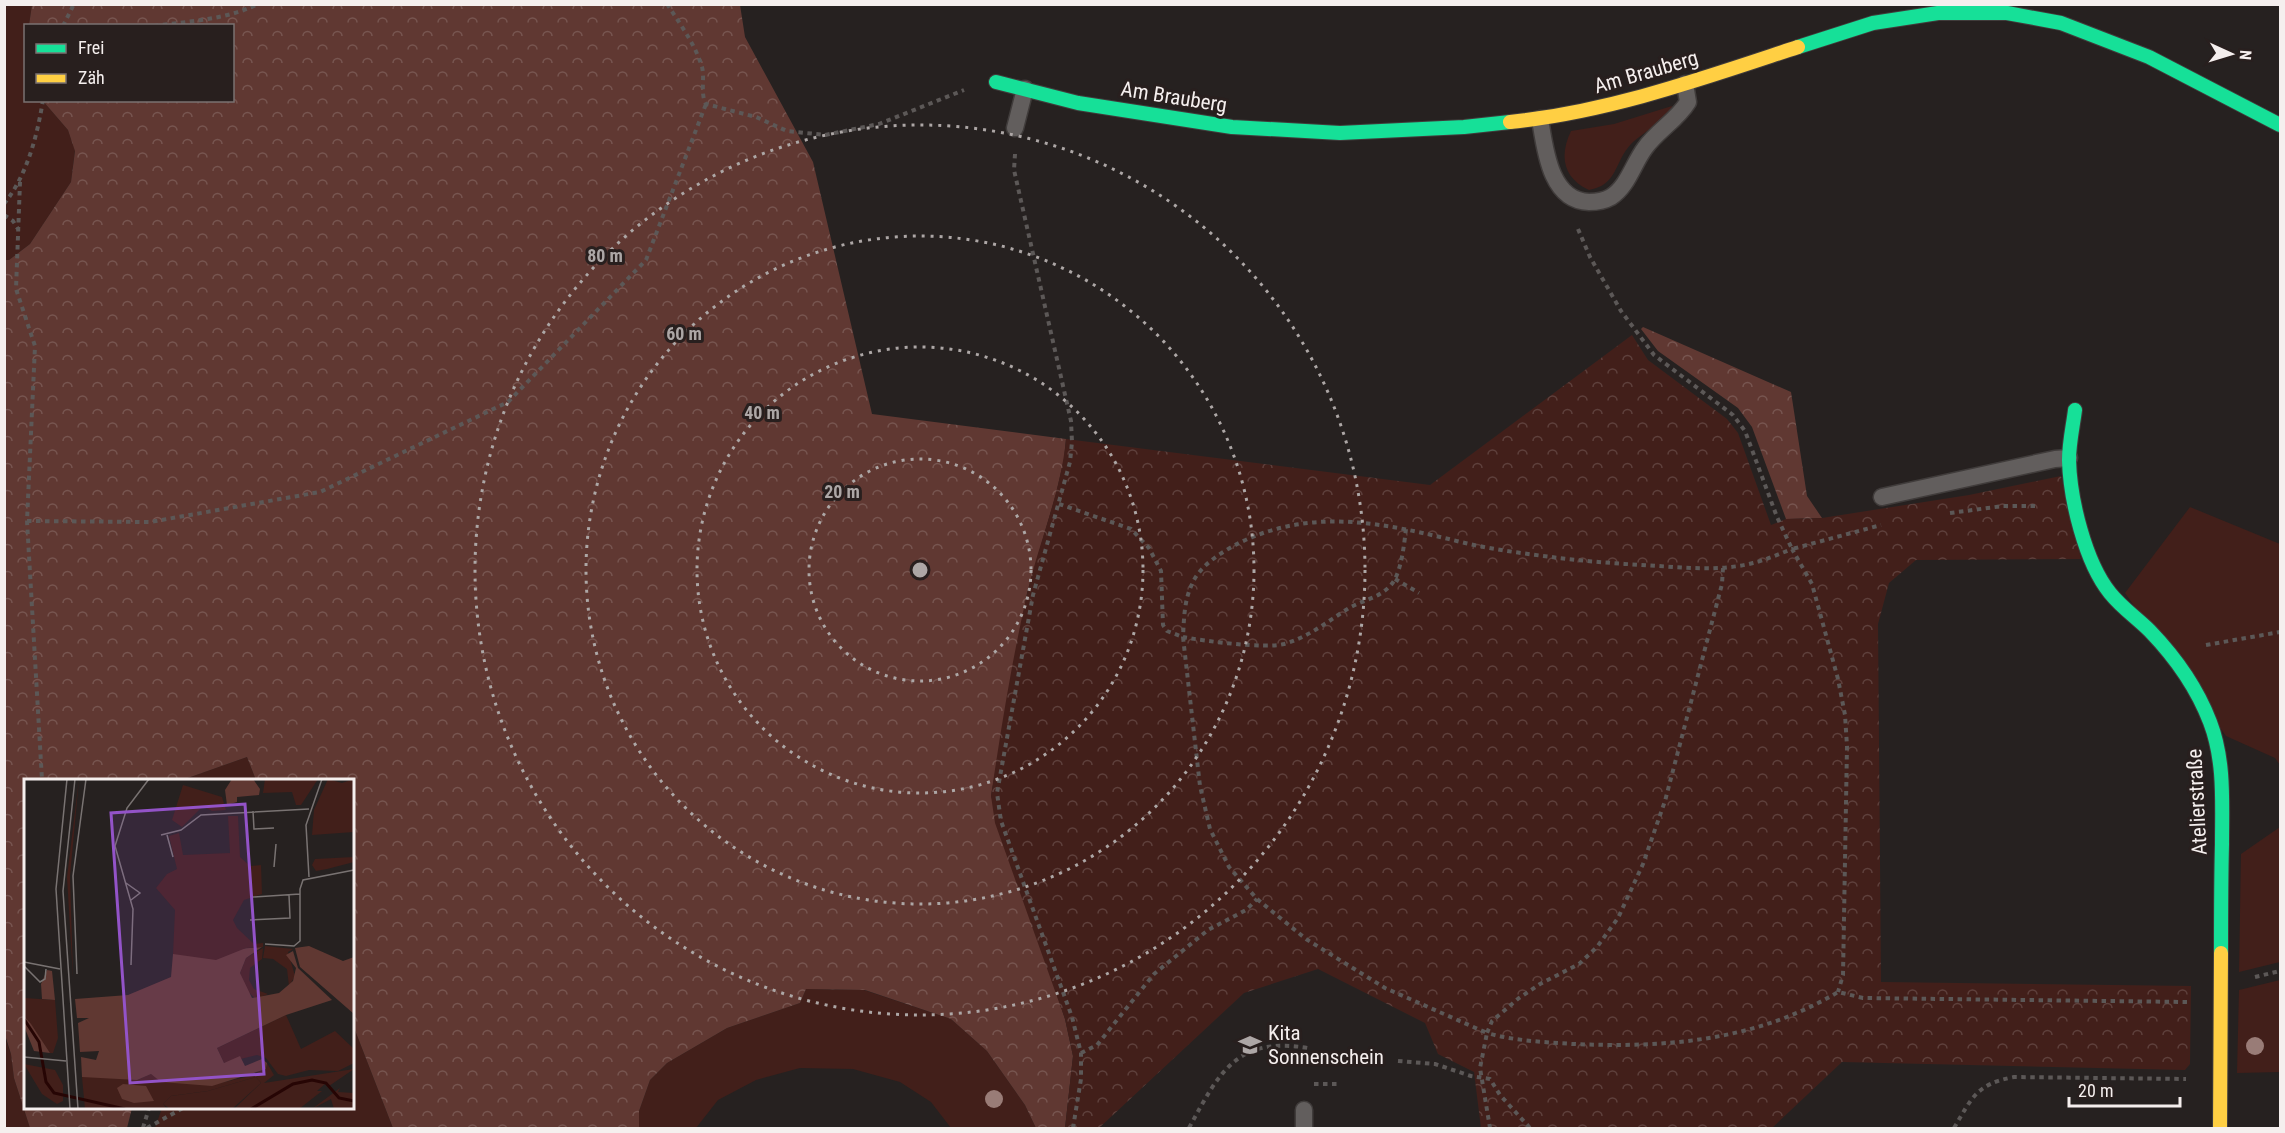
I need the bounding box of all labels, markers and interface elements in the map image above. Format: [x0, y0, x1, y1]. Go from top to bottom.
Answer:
legend [24, 24, 234, 102]
north arrow [2201, 24, 2261, 84]
text: Frei [78, 37, 104, 58]
street label: Am Brauberg [1591, 46, 1701, 98]
text: N [2236, 49, 2255, 61]
text: Zäh [78, 67, 105, 88]
street label: Am Brauberg [1119, 77, 1229, 117]
text: 80 m [587, 245, 623, 266]
text: 60 m [666, 323, 702, 344]
text: 40 m [744, 402, 780, 423]
text: 20 m [824, 481, 860, 502]
centre of rings [910, 560, 930, 580]
street label: Atelierstraße [2182, 748, 2212, 856]
inset map [24, 779, 354, 1109]
place label: Kita Sonnenschein [1268, 1021, 1384, 1069]
school or university icon: Kita Sonnenschein [1237, 1032, 1263, 1058]
scale bar [2069, 1070, 2180, 1108]
text: 20 m [2078, 1080, 2113, 1101]

